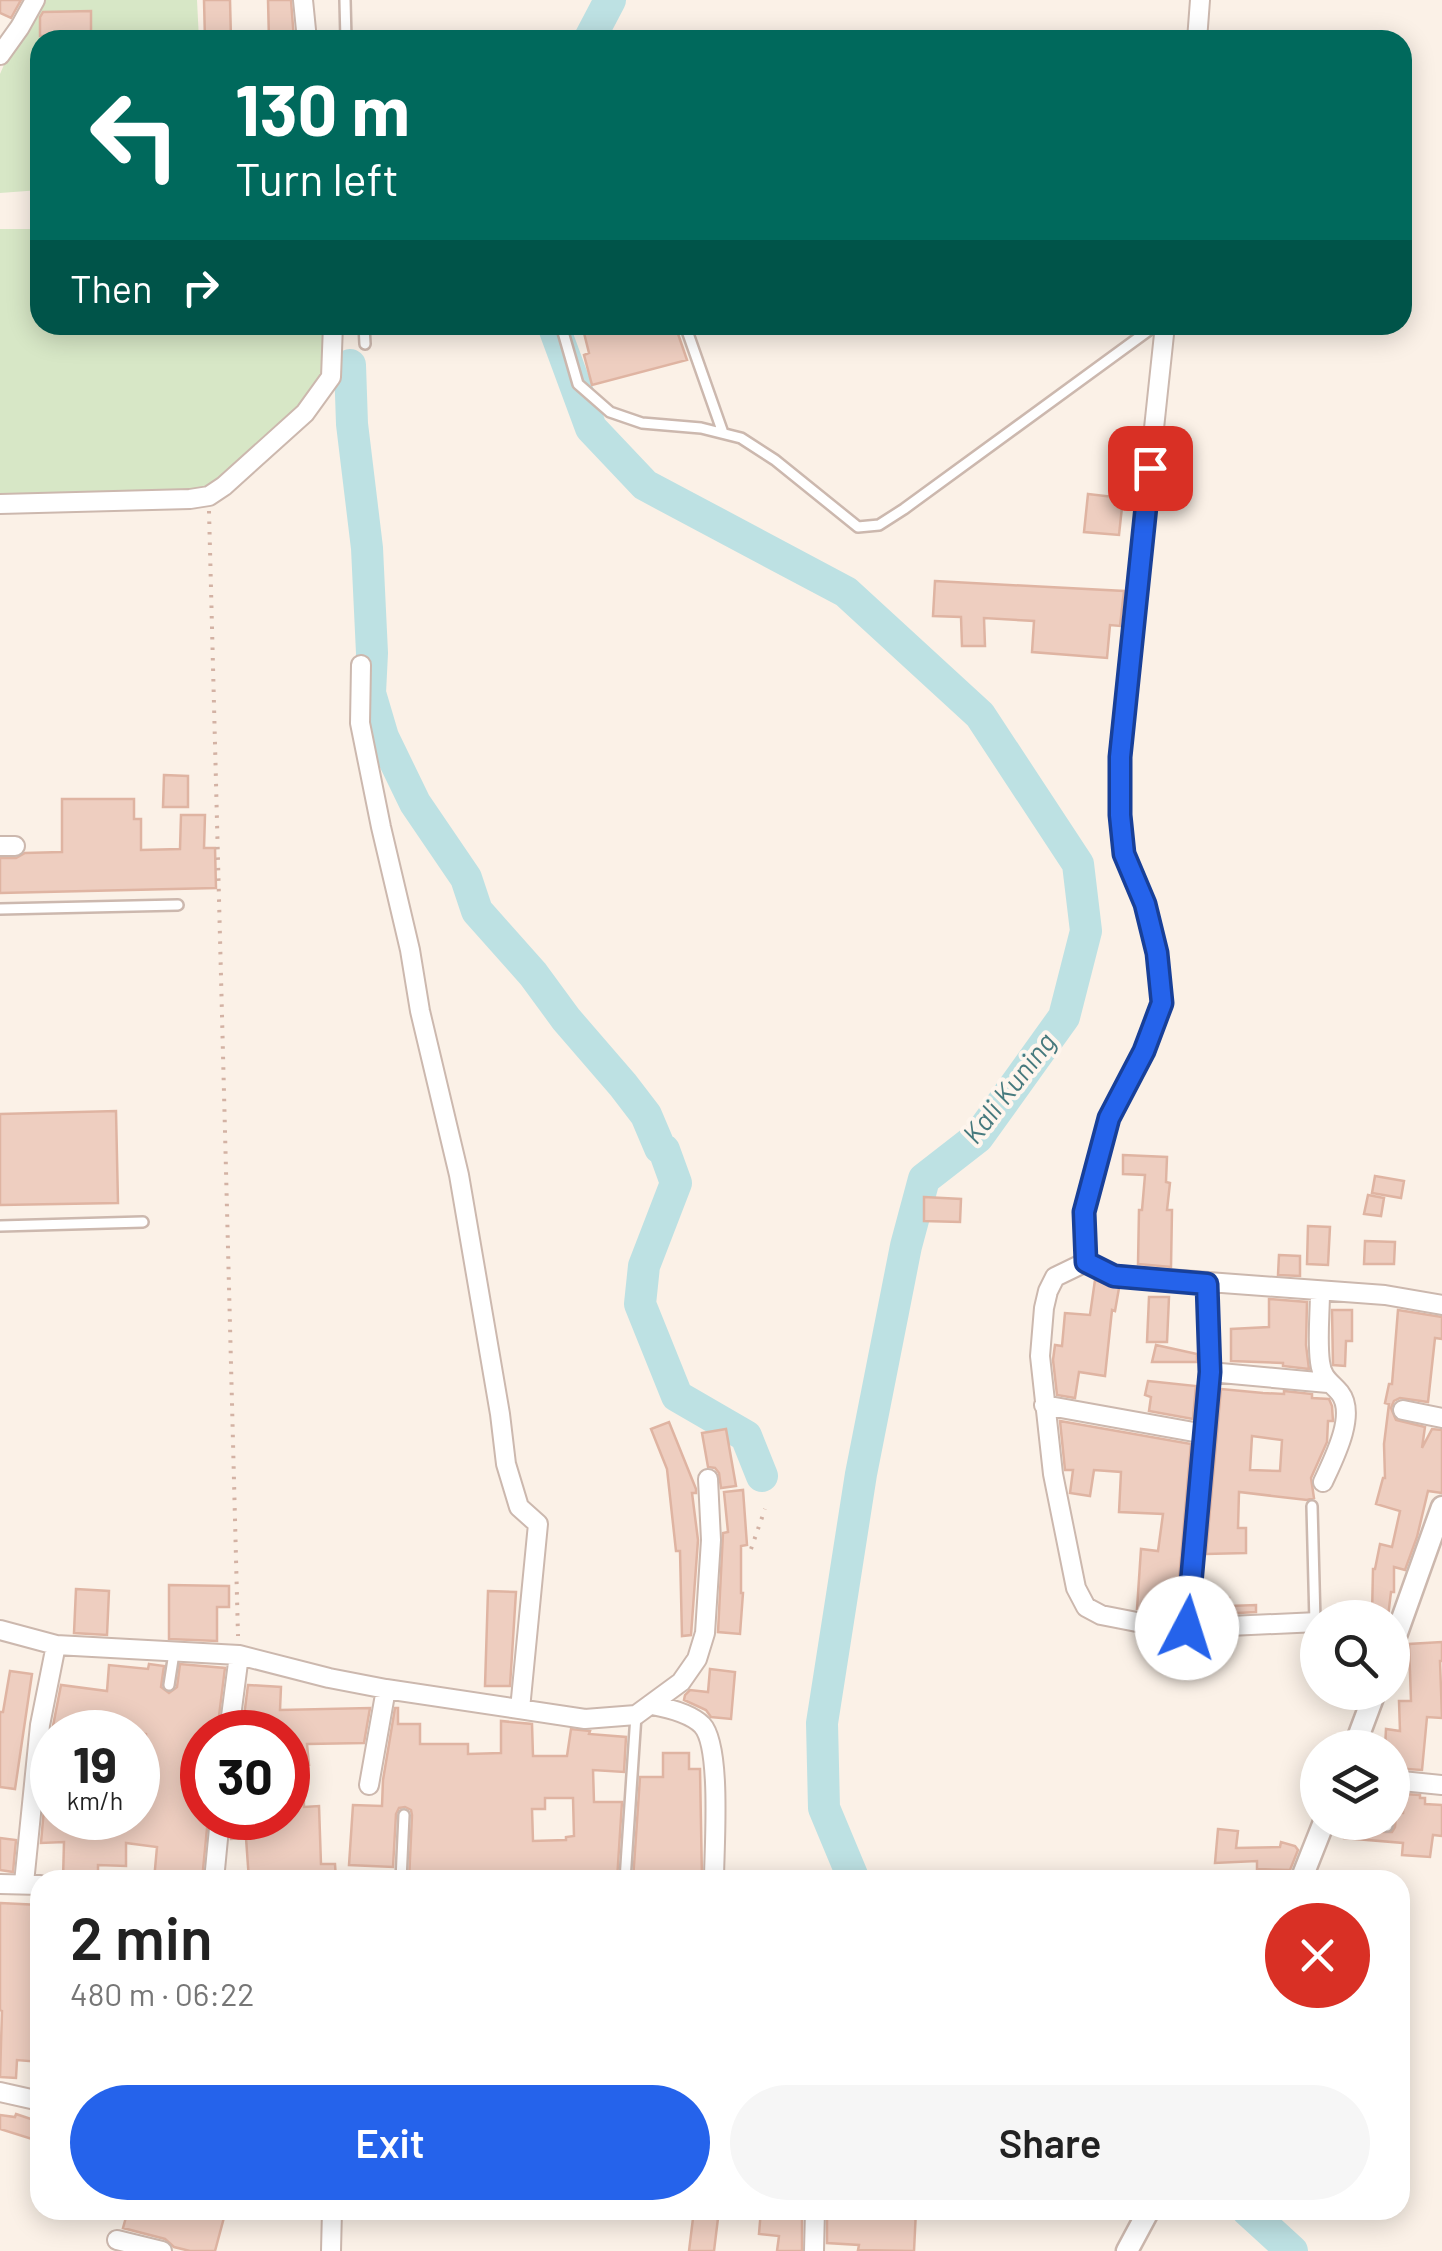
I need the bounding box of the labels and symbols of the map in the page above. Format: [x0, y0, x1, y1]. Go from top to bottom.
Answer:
pin [1108, 426, 1193, 511]
water label: Kali Kuning [954, 1025, 1062, 1150]
position arrow [1135, 1576, 1239, 1680]
speed limit sign: 30 [180, 1710, 310, 1840]

